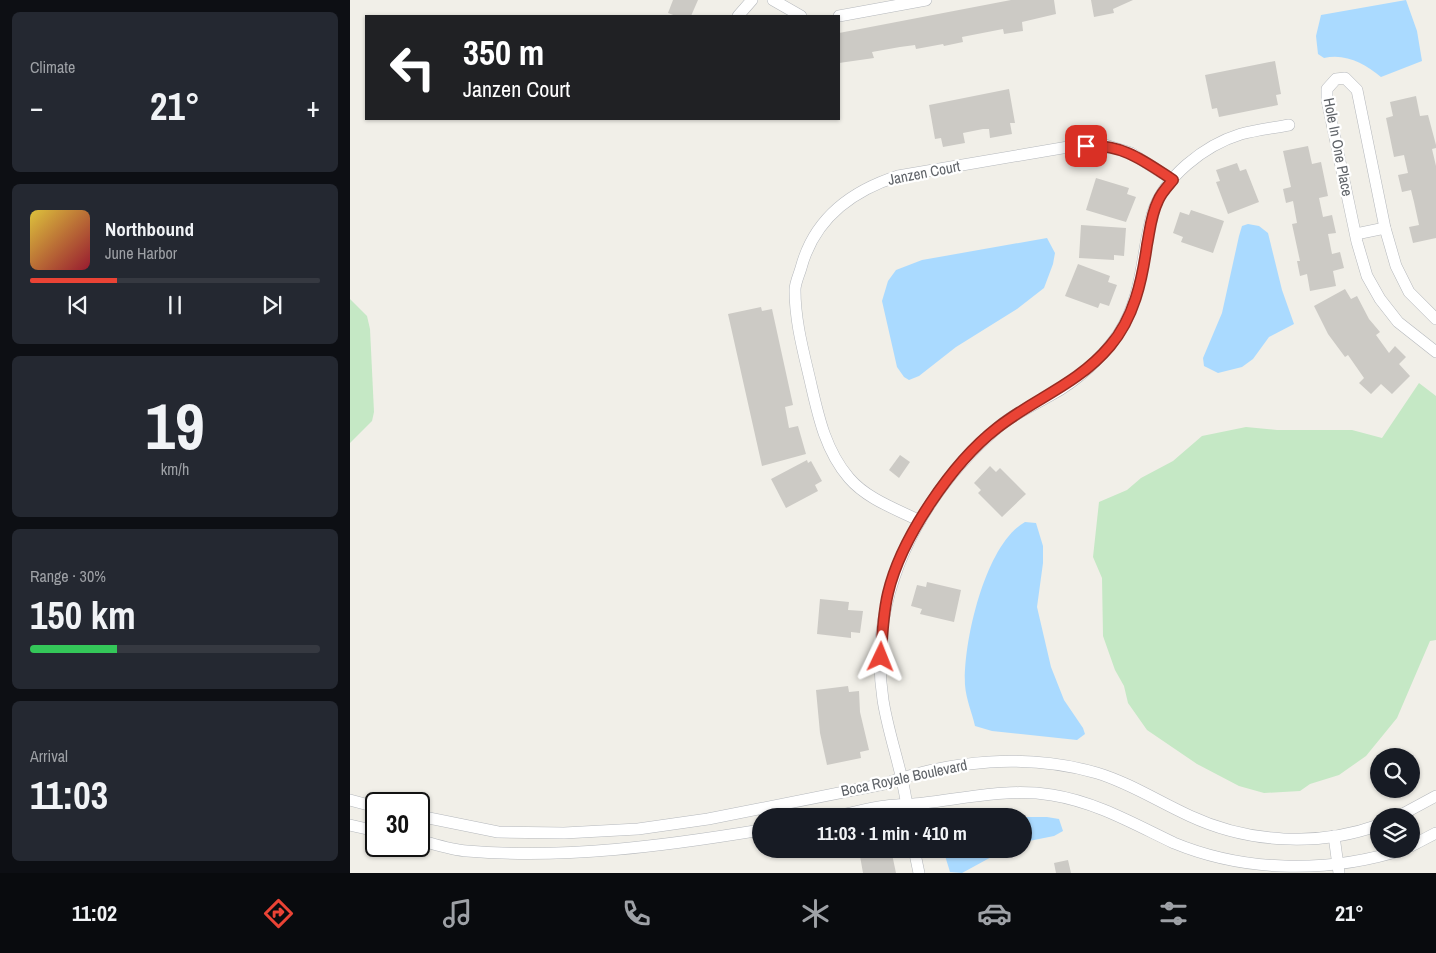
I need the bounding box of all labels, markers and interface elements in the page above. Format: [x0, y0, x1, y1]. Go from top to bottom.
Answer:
text: 350 m [463, 29, 544, 76]
icon: left [380, 35, 445, 100]
text: Climate [30, 56, 75, 78]
text: Janzen Court [463, 74, 570, 104]
text: 21° [150, 81, 200, 132]
text: − [30, 88, 43, 126]
text: + [307, 88, 320, 126]
street label: Hole In One Place [1319, 96, 1358, 198]
pin [1065, 125, 1107, 167]
icon: arrive [1072, 132, 1100, 160]
street label: Janzen Court [886, 155, 962, 190]
text: Northbound [105, 216, 194, 242]
text: June Harbor [105, 242, 177, 264]
icon: previous [64, 291, 92, 319]
icon: pause [161, 291, 189, 319]
icon: next [258, 291, 286, 319]
text: 19 [145, 382, 205, 469]
text: km/h [161, 458, 189, 480]
text: Range · 30% [30, 565, 106, 587]
text: 150 km [30, 590, 136, 641]
position arrow [854, 630, 906, 682]
text: Arrival [30, 745, 68, 767]
map controls [1370, 748, 1420, 858]
button: search [1370, 748, 1420, 798]
street label: Boca Royale Boulevard [839, 754, 969, 801]
text: 11:03 [30, 770, 108, 821]
speed limit sign: 30 [365, 792, 430, 857]
button: layers [1370, 808, 1420, 858]
text: 11:03 · 1 min · 410 m [817, 820, 967, 846]
icon: directions [261, 896, 296, 931]
icon: music [440, 896, 475, 931]
icon: phone [619, 896, 654, 931]
icon: climate [798, 896, 833, 931]
icon: car [977, 896, 1012, 931]
icon: filters [1156, 896, 1191, 931]
text: 11:02 [72, 898, 117, 928]
text: 21° [1335, 898, 1364, 928]

